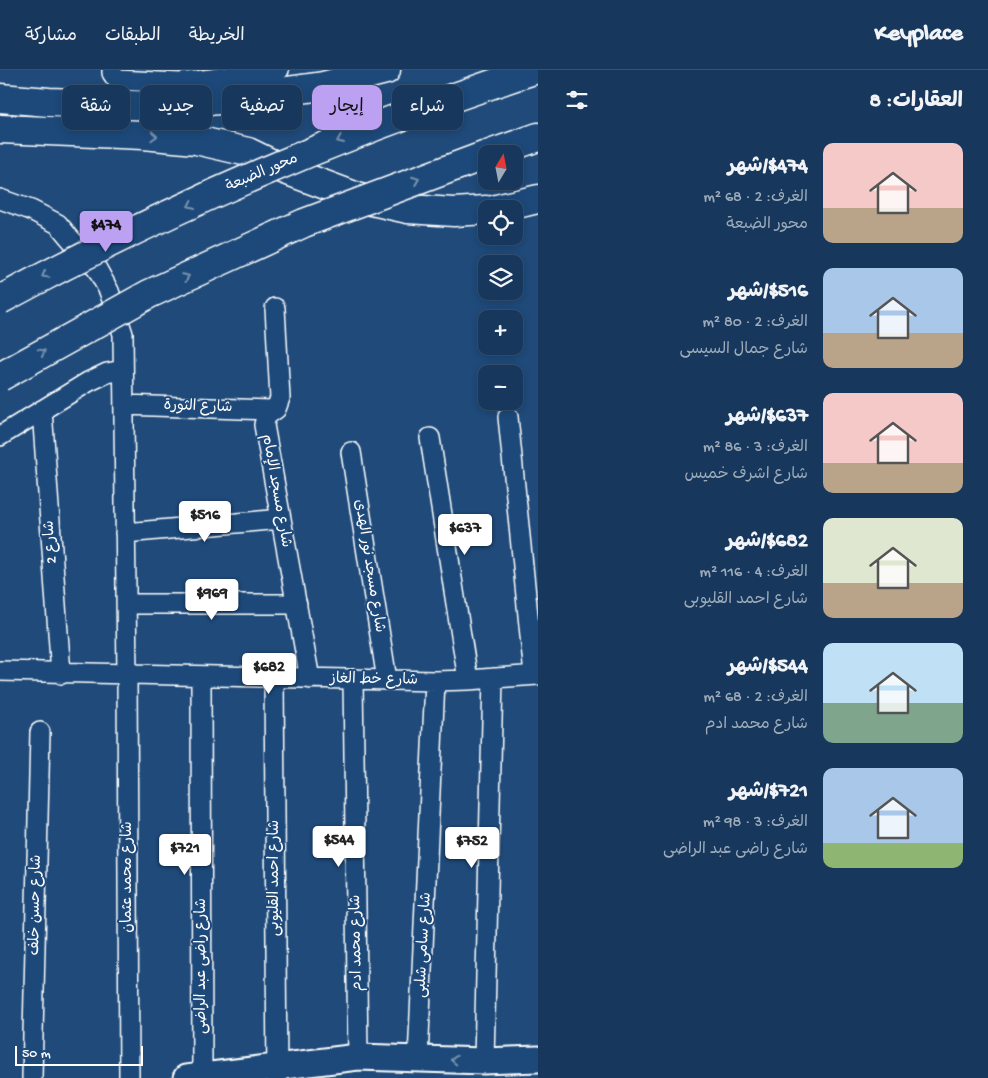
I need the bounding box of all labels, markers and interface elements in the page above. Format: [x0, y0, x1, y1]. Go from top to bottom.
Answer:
text: Keyplace [875, 20, 963, 49]
text: مشاركة [25, 26, 77, 47]
text: الطبقات [105, 26, 161, 47]
text: الخريطة [189, 26, 245, 47]
chip: شقة [62, 85, 130, 130]
chip: جديد [140, 85, 212, 130]
chip: تصفية [222, 85, 302, 130]
chip: إيجار [312, 85, 382, 130]
chip: شراء [392, 85, 463, 130]
icon: filters [563, 86, 591, 114]
text: العقارات: 8 [870, 90, 963, 115]
one-way arrow [150, 130, 158, 141]
one-way arrow [336, 133, 345, 144]
north arrow [478, 145, 522, 190]
map controls [478, 145, 523, 410]
street label: محور الضبعة [223, 150, 301, 196]
text: $474/شهر [728, 155, 808, 180]
icon: home [863, 163, 923, 223]
one-way arrow [412, 176, 420, 186]
text: الغرف: 2 · 68 m² [703, 189, 808, 208]
one-way arrow [187, 198, 196, 209]
button: locate [478, 200, 523, 245]
pin: $474 [76, 210, 136, 253]
text: محور الضبعة [726, 216, 808, 235]
text: $474 [91, 217, 121, 236]
button: layers [478, 255, 523, 300]
one-way arrow [41, 269, 50, 279]
one-way arrow [181, 273, 190, 283]
text: $516/شهر [728, 280, 808, 305]
icon: home [863, 288, 923, 348]
button: + [478, 310, 523, 355]
text: الغرف: 2 · 80 m² [702, 314, 808, 333]
text: شارع جمال السيسى [680, 341, 808, 360]
one-way arrow [37, 349, 46, 359]
button: − [478, 365, 523, 410]
street label: شارع الثورة [163, 397, 233, 417]
text: $637/شهر [726, 405, 808, 430]
icon: home [863, 413, 923, 473]
street label: شارع مسجد الإمام [257, 433, 295, 549]
text: الغرف: 3 · 86 m² [703, 439, 808, 458]
text: شارع اشرف خميس [685, 466, 808, 485]
street label: شارع مسجد نور الهدى [350, 498, 388, 634]
pin: $516 [175, 500, 235, 543]
text: $516 [190, 507, 220, 526]
pin: $637 [435, 514, 495, 556]
street label: شارع 2 [41, 520, 61, 564]
text: $637 [449, 520, 481, 539]
text: $682/شهر [726, 530, 808, 555]
icon: home [863, 538, 923, 598]
text: الغرف: 4 · 116 m² [700, 564, 808, 583]
pin: $969 [182, 578, 242, 621]
text: $969 [196, 585, 228, 604]
text: شارع احمد القليوبى [684, 591, 808, 610]
pin: $682 [239, 652, 299, 695]
text: $544/شهر [728, 655, 808, 680]
text: $682 [253, 659, 285, 678]
icon: home [863, 663, 923, 723]
street label: شارع خط الغاز [329, 670, 418, 690]
text: الغرف: 2 · 68 m² [703, 689, 808, 708]
text: شارع محمد ادم [705, 716, 808, 735]
text: $721/شهر [729, 780, 808, 805]
icon: home [863, 788, 923, 848]
text: الغرف: 3 · 98 m² [703, 814, 808, 833]
street label: شارع احمد القليوبى [266, 820, 284, 936]
street label: شارع محمد عثمان [119, 821, 137, 933]
pin: $544 [309, 826, 369, 868]
pin: $752 [442, 826, 502, 869]
text: $544 [324, 832, 354, 851]
text: $752 [456, 833, 488, 852]
pin: $721 [155, 834, 215, 876]
text: $721 [170, 840, 200, 859]
text: شارع راضى عبد الراضى [663, 841, 808, 860]
street label: شارع حسن خلف [26, 854, 46, 956]
street label: شارع سامى شلبى [412, 892, 436, 998]
street label: شارع محمد ادم [347, 894, 368, 992]
street label: شارع راضى عبد الراضى [193, 898, 211, 1034]
scale bar [15, 1043, 142, 1066]
text: 50 m [22, 1046, 51, 1063]
one-way arrow [450, 1055, 458, 1065]

